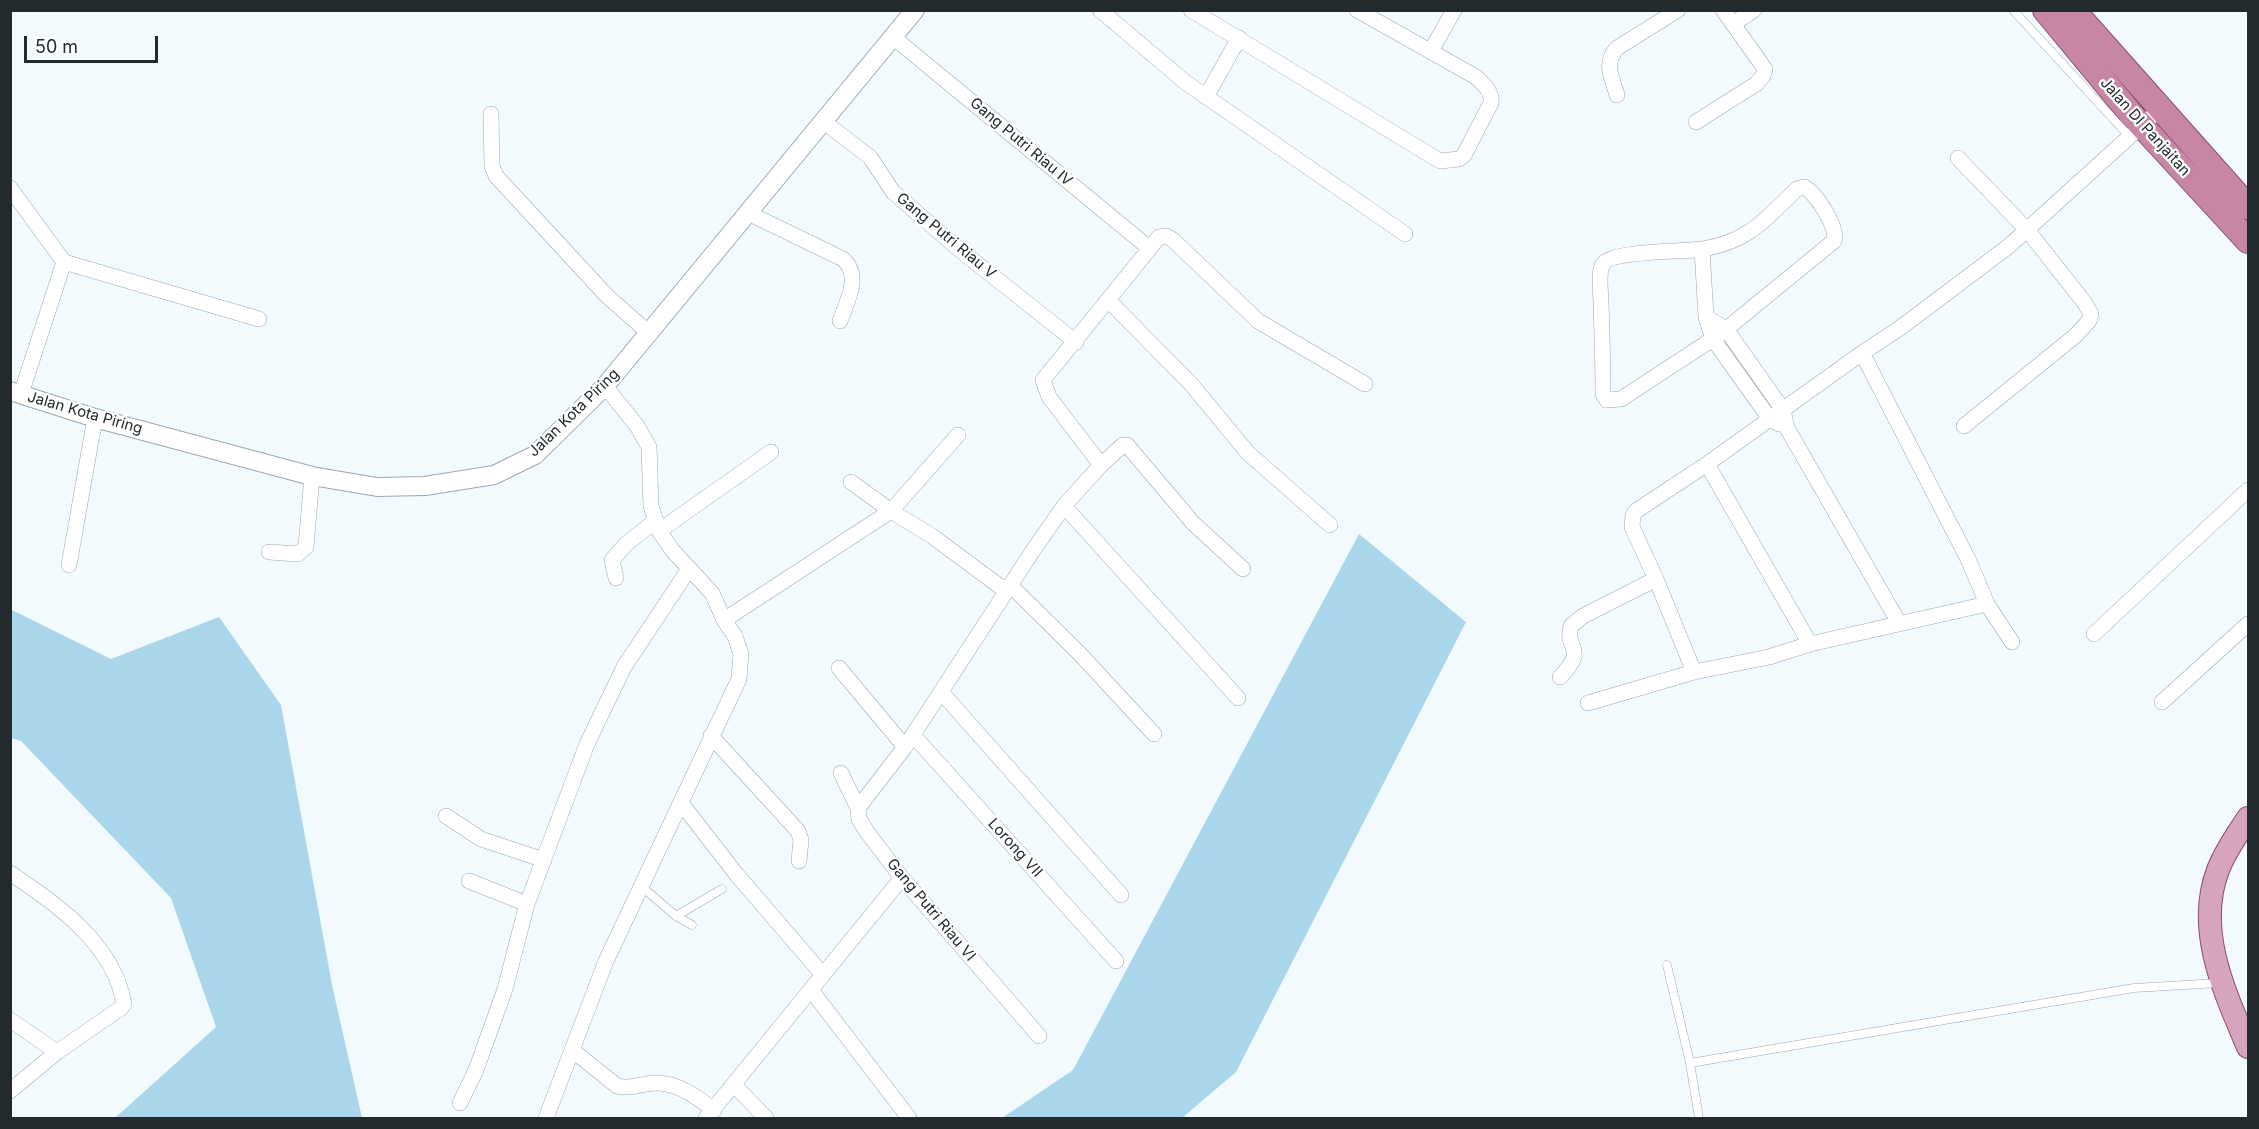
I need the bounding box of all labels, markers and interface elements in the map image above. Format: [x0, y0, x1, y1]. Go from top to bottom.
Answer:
scale bar [27, 24, 160, 62]
text: 50 m [35, 36, 78, 57]
street label: Jalan DI Panjaitan [2096, 74, 2194, 180]
street label: Gang Putri Riau IV [966, 94, 1076, 190]
street label: Gang Putri Riau V [893, 189, 999, 283]
street label: Jalan Kota Piring [525, 365, 623, 461]
street label: Jalan Kota Piring [25, 388, 145, 438]
street label: Lorong VII [984, 815, 1046, 881]
street label: Gang Putri Riau VI [883, 855, 979, 965]

